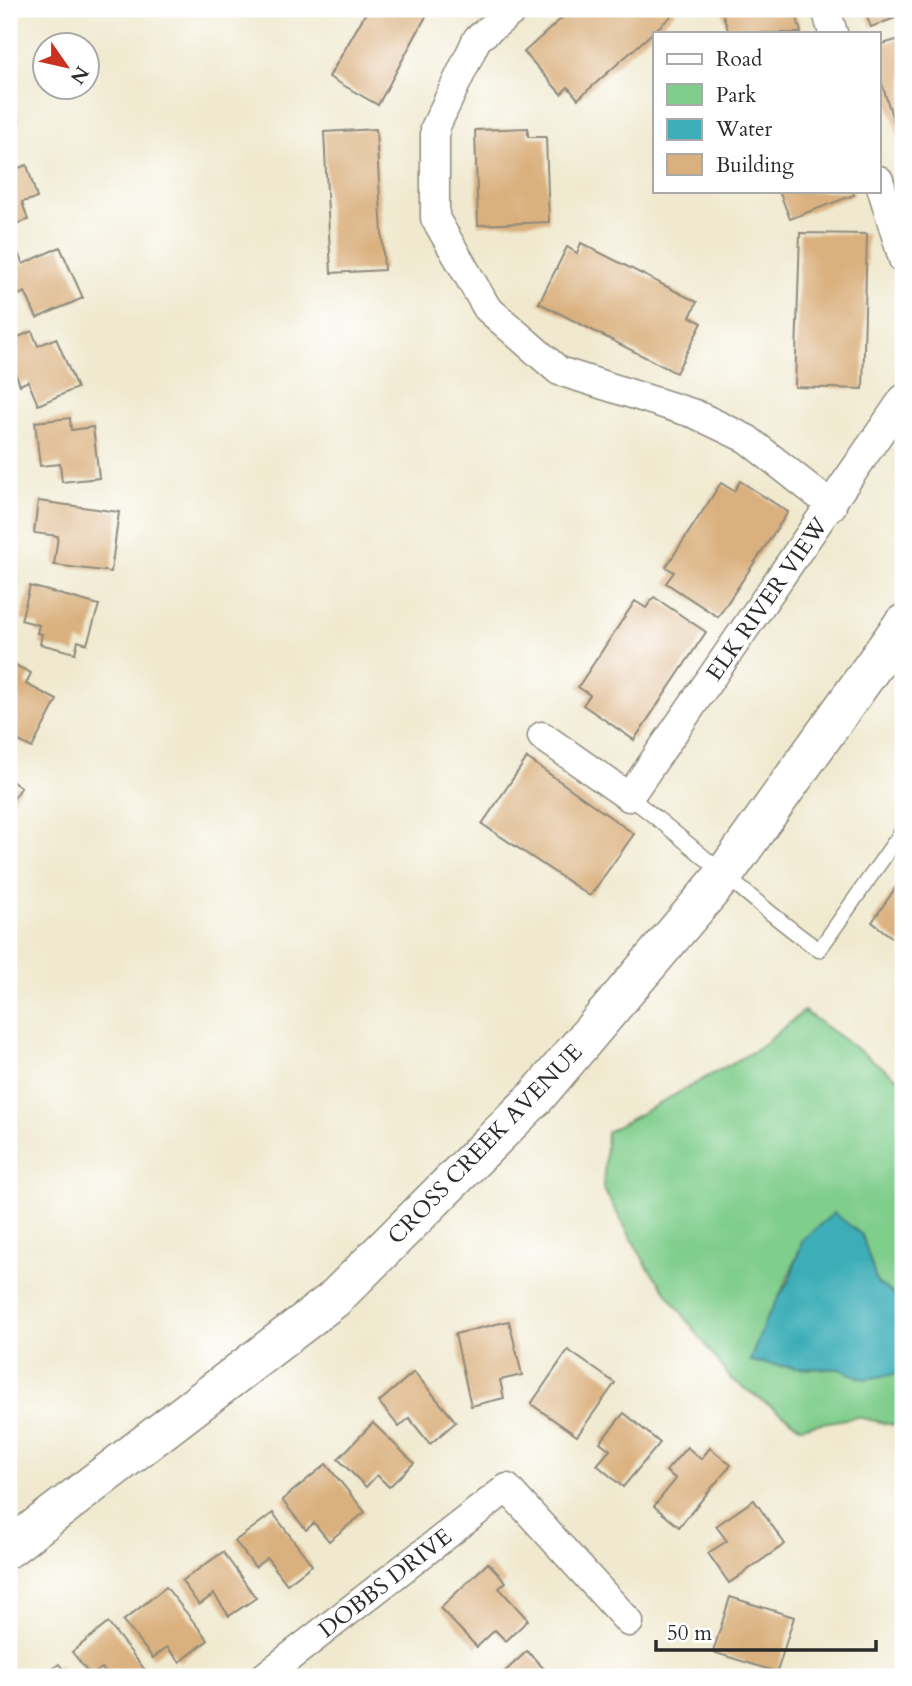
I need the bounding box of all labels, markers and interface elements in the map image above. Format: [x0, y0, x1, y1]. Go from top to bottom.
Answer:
north arrow [32, 32, 102, 102]
legend [653, 32, 880, 192]
text: Road [716, 45, 762, 74]
text: N [64, 61, 95, 89]
text: Park [716, 81, 757, 110]
text: Water [715, 115, 772, 144]
text: Building [716, 151, 794, 180]
street label: ELK RIVER VIEW [699, 511, 835, 687]
street label: CROSS CREEK AVENUE [381, 1037, 589, 1251]
street label: DOBBS DRIVE [312, 1521, 458, 1645]
scale bar [656, 1609, 877, 1653]
text: 50 m [667, 1619, 712, 1648]

